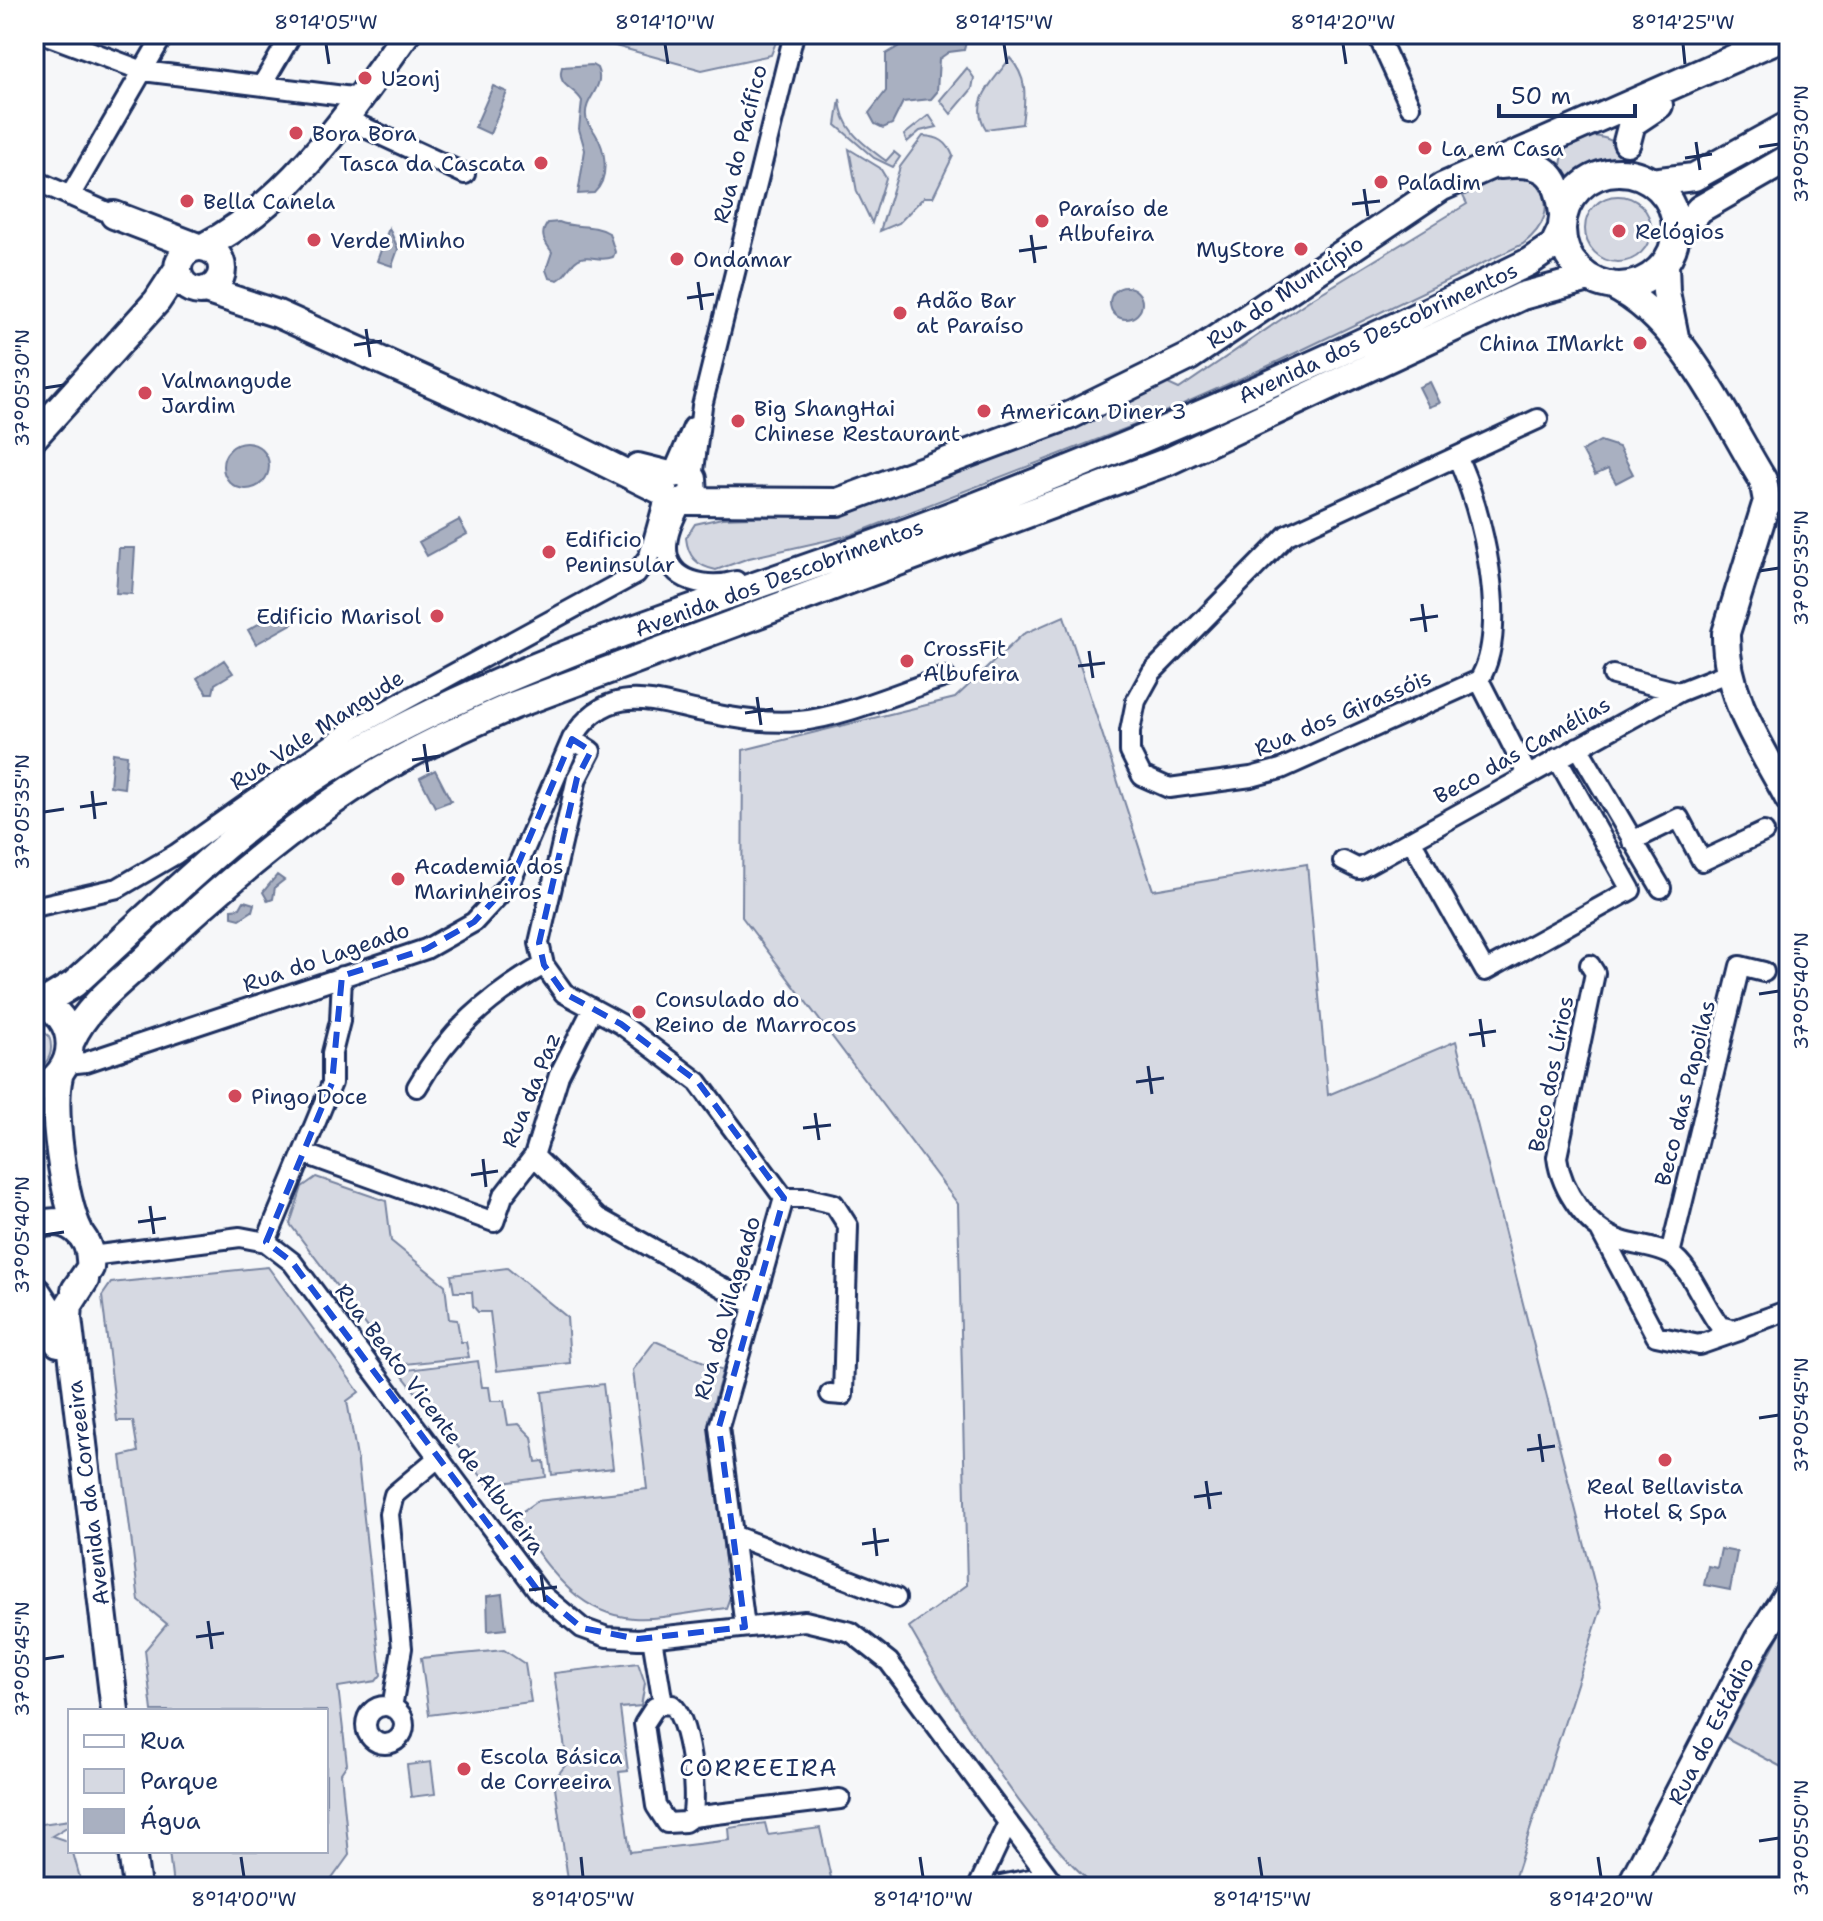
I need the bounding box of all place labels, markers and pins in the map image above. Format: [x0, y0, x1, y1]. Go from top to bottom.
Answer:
place label: Uzonj [381, 64, 440, 93]
marker: Uzonj [356, 69, 374, 87]
place label: Bora Bora [312, 119, 417, 148]
marker: Bora Bora [287, 124, 305, 142]
place label: La em Casa [1441, 134, 1564, 163]
marker: La em Casa [1416, 139, 1434, 157]
place label: Tasca da Cascata [339, 149, 525, 178]
marker: Tasca da Cascata [532, 154, 550, 172]
place label: Paladim [1397, 168, 1481, 197]
marker: Paladim [1372, 173, 1390, 191]
place label: Bella Canela [203, 187, 335, 216]
marker: Bella Canela [178, 192, 196, 210]
place label: Paraíso de Albufeira [1058, 194, 1169, 248]
marker: Paraíso de Albufeira [1033, 212, 1051, 230]
place label: Relógios [1635, 217, 1725, 246]
marker: Relógios [1610, 222, 1628, 240]
place label: Verde Minho [330, 226, 465, 255]
marker: Verde Minho [305, 231, 323, 249]
place label: MyStore [1196, 235, 1285, 264]
marker: MyStore [1292, 240, 1310, 258]
place label: Ondamar [693, 245, 793, 274]
marker: Ondamar [668, 250, 686, 268]
place label: Adão Bar at Paraíso [916, 286, 1024, 340]
marker: Adão Bar at Paraíso [891, 304, 909, 322]
place label: China IMarkt [1479, 329, 1624, 358]
marker: China IMarkt [1631, 334, 1649, 352]
place label: Valmangude Jardim [161, 366, 292, 420]
marker: Valmangude Jardim [136, 384, 154, 402]
place label: Big ShangHai Chinese Restaurant [754, 394, 960, 448]
place label: American Diner 3 [1000, 397, 1187, 426]
marker: American Diner 3 [975, 402, 993, 420]
marker: Big ShangHai Chinese Restaurant [729, 412, 747, 430]
place label: Edificio Peninsular [565, 525, 675, 579]
marker: Edificio Peninsular [540, 543, 558, 561]
place label: Edificio Marisol [256, 602, 421, 631]
marker: Edificio Marisol [428, 607, 446, 625]
place label: CrossFit Albufeira [923, 634, 1020, 688]
marker: CrossFit Albufeira [898, 652, 916, 670]
place label: Academia dos Marinheiros [414, 852, 564, 906]
marker: Academia dos Marinheiros [389, 870, 407, 888]
place label: Consulado do Reino de Marrocos [655, 985, 857, 1039]
marker: Consulado do Reino de Marrocos [630, 1003, 648, 1021]
place label: Pingo Doce [251, 1082, 368, 1111]
marker: Pingo Doce [226, 1087, 244, 1105]
marker: Real Bellavista Hotel & Spa [1656, 1451, 1674, 1469]
place label: Real Bellavista Hotel & Spa [1587, 1472, 1743, 1526]
place label: Escola Básica de Correeira [480, 1742, 623, 1796]
marker: Escola Básica de Correeira [455, 1760, 473, 1778]

